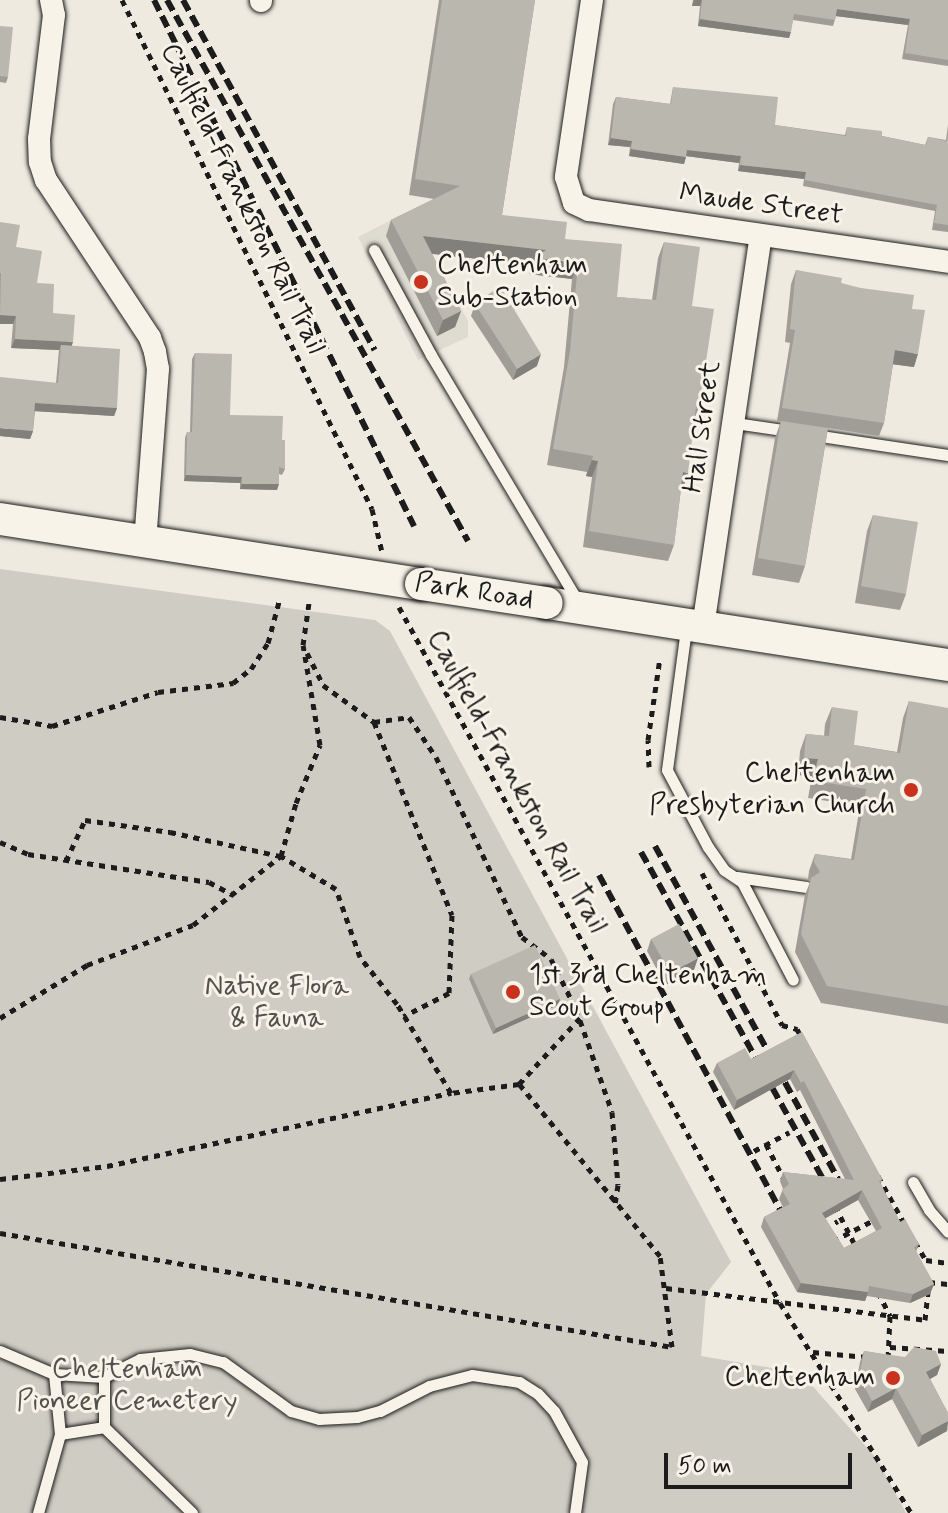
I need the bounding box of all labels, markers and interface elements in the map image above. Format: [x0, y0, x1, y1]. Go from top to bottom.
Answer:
street label: Caulfield-Frankston Rail Trail [152, 37, 332, 361]
street label: Maude Street [678, 177, 844, 233]
place label: Cheltenham Sub-Station [437, 249, 587, 315]
marker: Cheltenham Sub-Station [412, 273, 430, 291]
street label: Hall Street [677, 359, 729, 495]
street label: Park Road [412, 566, 536, 618]
street label: Caulfield-Frankston Rail Trail [418, 624, 614, 940]
place label: Cheltenham Presbyterian Church [643, 757, 895, 823]
marker: Cheltenham Presbyterian Church [902, 781, 920, 799]
place label: 1st 3rd Cheltenham Scout Group [529, 959, 764, 1025]
park label: Native Flora & Fauna [205, 970, 349, 1036]
marker: 1st 3rd Cheltenham Scout Group [504, 983, 522, 1001]
park label: Cheltenham Pioneer Cemetery [16, 1353, 238, 1419]
place label: Cheltenham [725, 1361, 875, 1395]
marker: Cheltenham [882, 1367, 904, 1389]
scale bar [668, 1437, 856, 1487]
text: 50 m [678, 1451, 732, 1482]

